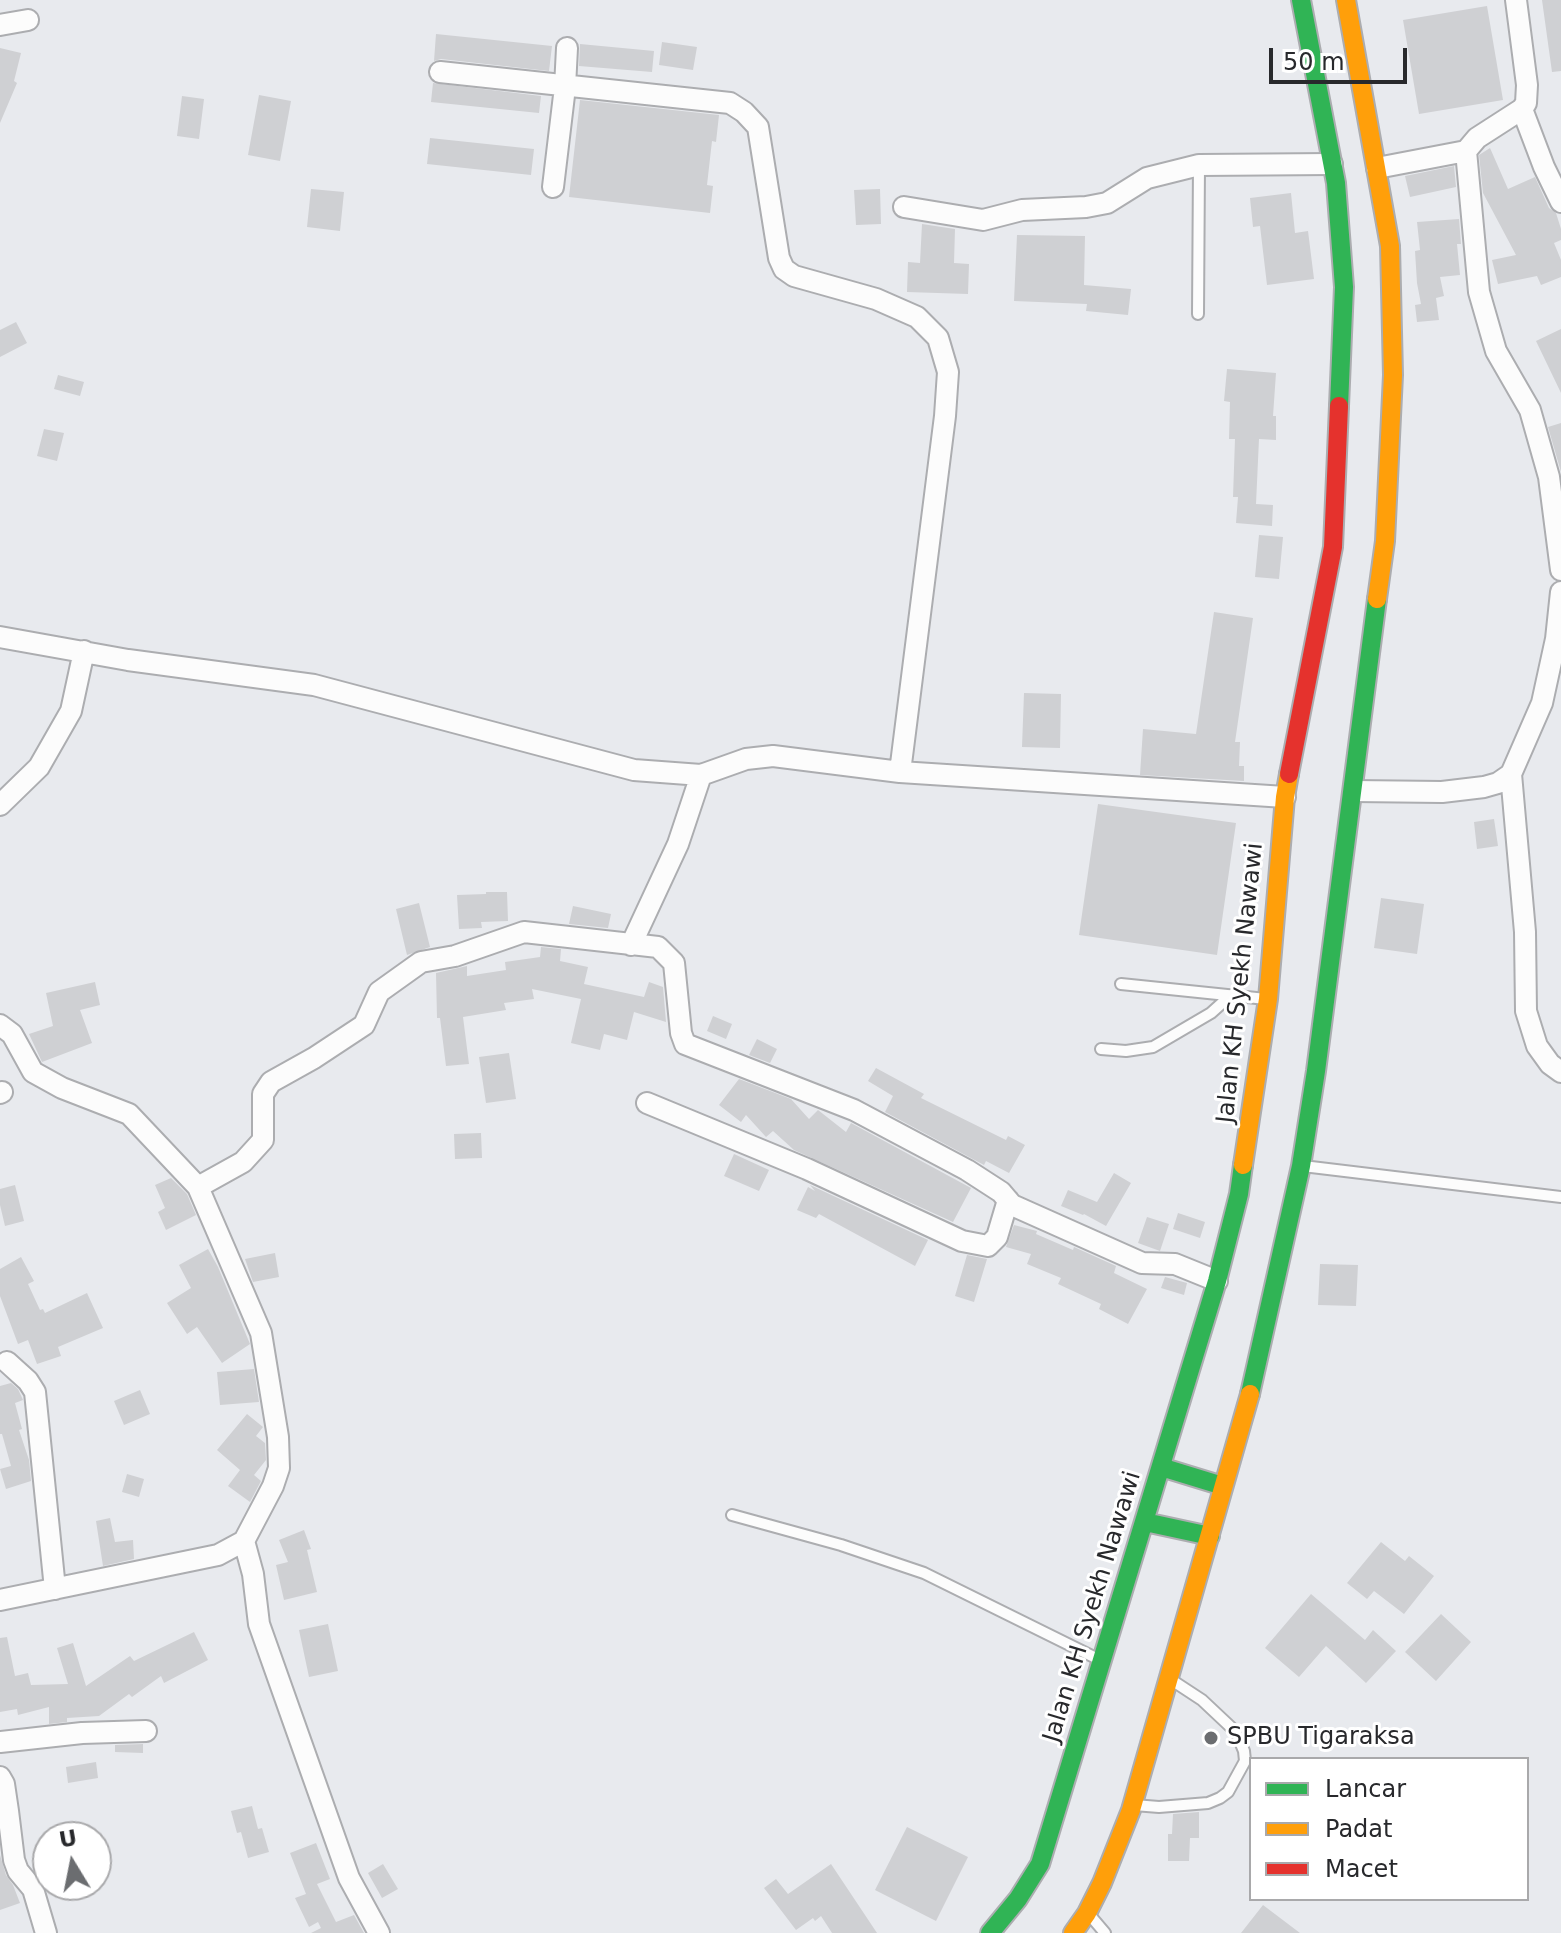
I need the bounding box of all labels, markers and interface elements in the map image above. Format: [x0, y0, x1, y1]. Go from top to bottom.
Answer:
scale bar [1273, 32, 1411, 82]
text: 50 m [1283, 48, 1345, 76]
street label: Jalan KH Syekh Nawawi [1212, 841, 1270, 1125]
street label: Jalan KH Syekh Nawawi [1038, 1468, 1148, 1746]
place label: SPBU Tigaraksa [1227, 1724, 1415, 1752]
marker: SPBU Tigaraksa [1202, 1729, 1220, 1747]
legend [1249, 1757, 1529, 1901]
text: Lancar [1325, 1775, 1406, 1803]
text: Padat [1325, 1815, 1392, 1843]
north arrow [32, 1821, 112, 1901]
text: U [57, 1825, 79, 1853]
text: Macet [1325, 1855, 1398, 1883]

